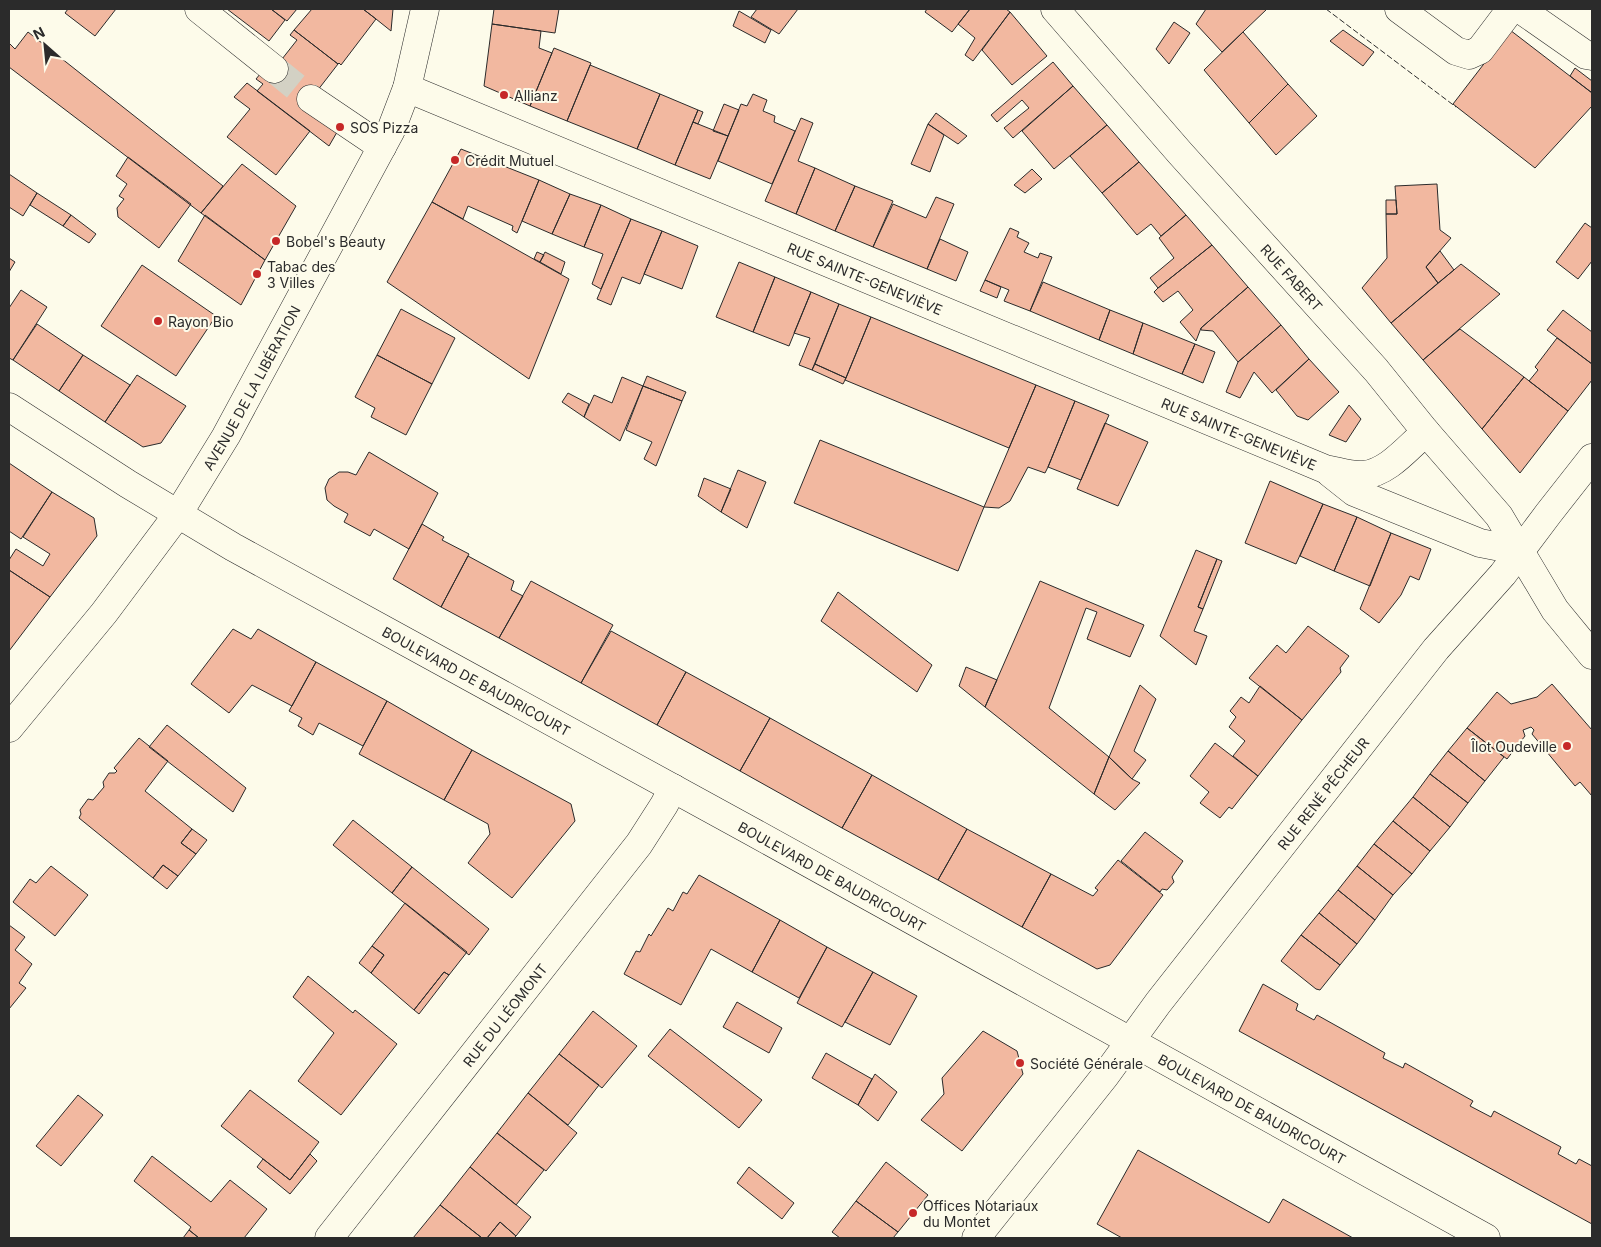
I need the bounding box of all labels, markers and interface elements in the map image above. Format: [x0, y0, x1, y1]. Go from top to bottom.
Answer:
north arrow [20, 20, 70, 70]
text: N [30, 23, 47, 43]
place label: Allianz [514, 87, 558, 104]
marker: Allianz [498, 89, 510, 101]
place label: SOS Pizza [350, 119, 418, 136]
marker: SOS Pizza [334, 121, 346, 133]
place label: Crédit Mutuel [465, 152, 554, 169]
marker: Crédit Mutuel [449, 154, 461, 166]
place label: Bobel's Beauty [286, 233, 386, 250]
marker: Bobel's Beauty [270, 235, 282, 247]
street label: RUE SAINTE-GENEVIÈVE [785, 238, 945, 318]
street label: RUE FABERT [1258, 240, 1327, 314]
place label: Tabac des 3 Villes [267, 258, 336, 291]
marker: Tabac des 3 Villes [251, 268, 263, 280]
street label: AVENUE DE LA LIBÉRATION [199, 302, 303, 473]
place label: Rayon Bio [168, 313, 234, 330]
marker: Rayon Bio [152, 315, 164, 327]
street label: RUE SAINTE-GENEVIÈVE [1159, 394, 1319, 473]
street label: BOULEVARD DE BAUDRICOURT [380, 622, 574, 739]
street label: RUE RENÉ PÊCHEUR [1273, 734, 1372, 853]
place label: Îlot Oudeville [1470, 738, 1557, 755]
marker: Îlot Oudeville [1561, 740, 1573, 752]
street label: BOULEVARD DE BAUDRICOURT [736, 817, 929, 935]
street label: RUE DU LÉOMONT [459, 960, 550, 1070]
street label: BOULEVARD DE BAUDRICOURT [1156, 1050, 1349, 1167]
place label: Société Générale [1030, 1055, 1143, 1072]
marker: Société Générale [1014, 1057, 1026, 1069]
place label: Offices Notariaux du Montet [923, 1197, 1039, 1230]
marker: Offices Notariaux du Montet [907, 1207, 919, 1219]

